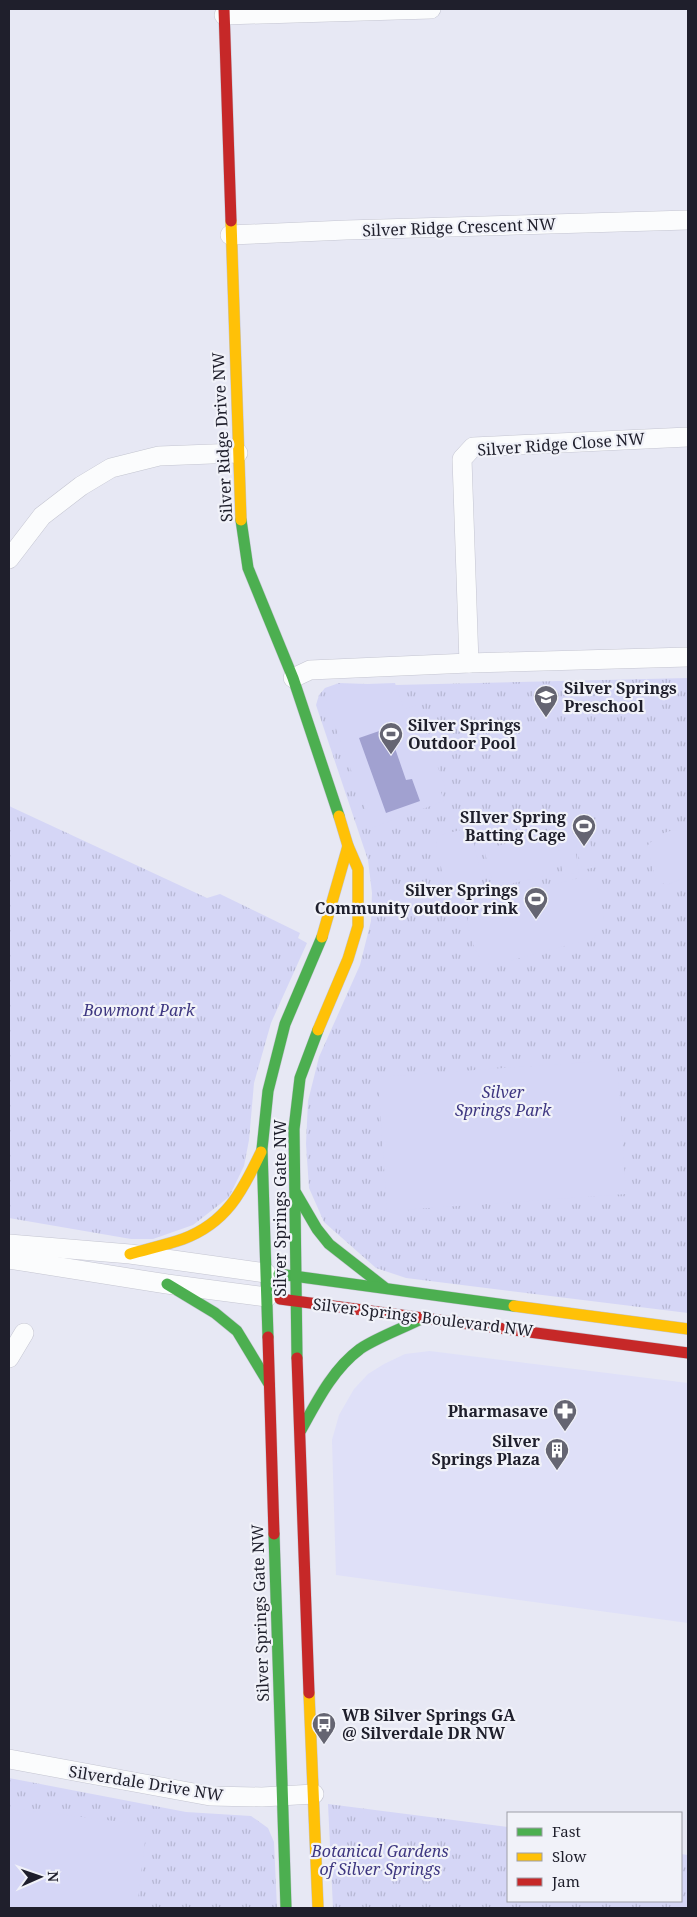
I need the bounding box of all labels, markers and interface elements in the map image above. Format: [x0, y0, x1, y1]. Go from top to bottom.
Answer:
street label: Silver Ridge Crescent NW [362, 213, 556, 241]
street label: Silver Ridge Drive NW [207, 351, 237, 523]
street label: Silver Ridge Close NW [476, 427, 646, 461]
place label: Silver Springs Preschool [564, 677, 677, 717]
school or university icon: Silver Springs Preschool [533, 684, 559, 718]
place label: Silver Springs Outdoor Pool [408, 714, 521, 754]
sports icon: Silver Springs Outdoor Pool [378, 721, 404, 755]
place label: SIlver Spring Batting Cage [460, 806, 566, 846]
sports icon: SIlver Spring Batting Cage [571, 813, 597, 847]
place label: Silver Springs Community outdoor rink [315, 879, 519, 919]
sports icon: Silver Springs Community outdoor rink [523, 886, 549, 920]
park label: Bowmont Park [82, 999, 196, 1021]
park label: Silver Springs Park [455, 1081, 552, 1121]
street label: Silver Springs Gate NW [269, 1119, 291, 1297]
street label: Silver Springs Boulevard NW [312, 1293, 535, 1341]
pharmacy icon: Pharmasave [552, 1398, 578, 1432]
place label: Pharmasave [448, 1400, 548, 1422]
place label: Silver Springs Plaza [431, 1430, 541, 1470]
building icon: Silver Springs Plaza [544, 1437, 570, 1471]
street label: Silver Springs Gate NW [246, 1524, 274, 1702]
place label: WB Silver Springs GA @ Silverdale DR NW [342, 1704, 516, 1744]
bus stop icon: WB Silver Springs GA @ Silverdale DR NW [311, 1711, 337, 1745]
street label: Silverdale Drive NW [67, 1760, 225, 1806]
legend [507, 1812, 682, 1902]
text: Fast [552, 1821, 581, 1841]
park label: Botanical Gardens of Silver Springs [310, 1840, 449, 1880]
text: Slow [552, 1846, 586, 1866]
north arrow [15, 1852, 65, 1902]
text: N [44, 1871, 63, 1882]
text: Jam [551, 1871, 580, 1891]

